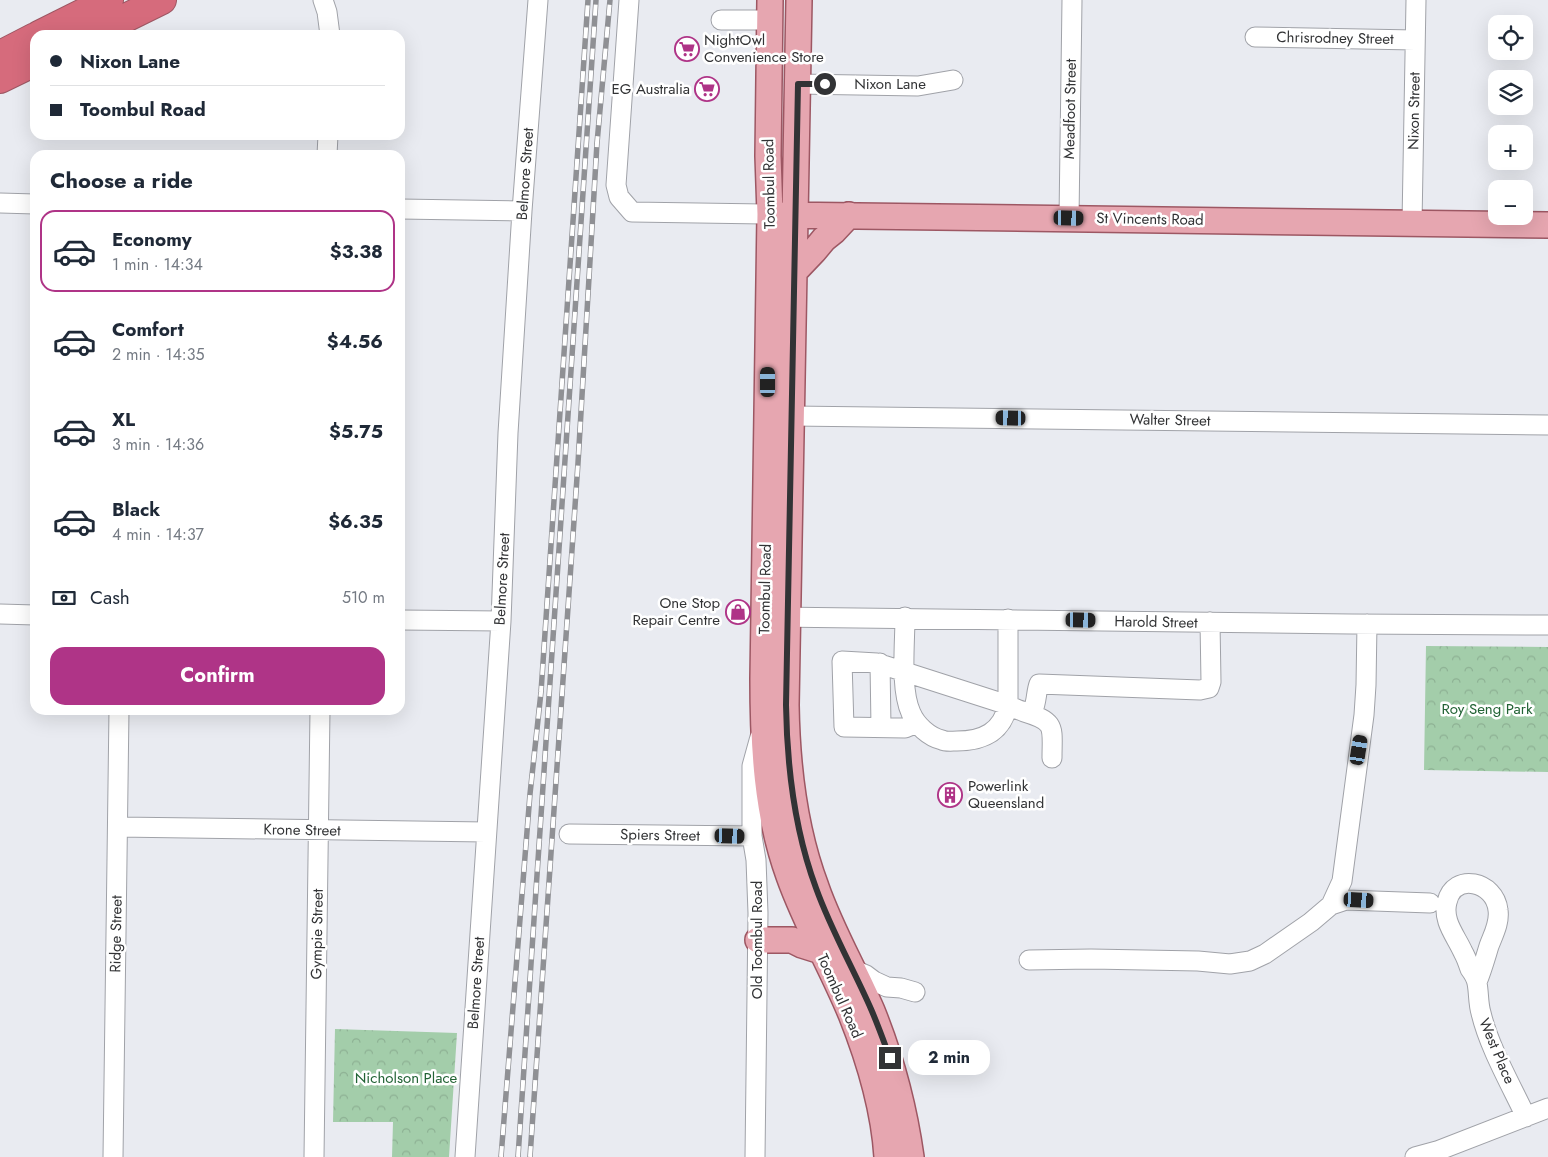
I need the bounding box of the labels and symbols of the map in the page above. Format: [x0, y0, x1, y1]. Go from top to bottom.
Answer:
street label: Chrisrodney Street [1276, 26, 1394, 50]
place label: NightOwl Convenience Store [704, 29, 824, 68]
supermarket icon: NightOwl Convenience Store [674, 36, 700, 62]
street label: Meadfoot Street [1058, 58, 1082, 159]
street label: Nixon Street [1402, 71, 1426, 150]
route start [814, 73, 836, 95]
street label: Nixon Lane [854, 73, 926, 95]
supermarket icon: EG Australia [694, 76, 720, 102]
place label: EG Australia [612, 78, 690, 100]
street label: Belmore Street [511, 127, 539, 221]
street label: Toombul Road [757, 139, 781, 229]
street label: St Vincents Road [1096, 207, 1204, 231]
car [1053, 210, 1084, 226]
car [760, 367, 775, 397]
street label: Walter Street [1129, 408, 1211, 432]
car [995, 410, 1026, 426]
street label: Belmore Street [489, 532, 515, 626]
street label: Toombul Road [753, 544, 777, 634]
place label: One Stop Repair Centre [632, 592, 720, 631]
shop icon: One Stop Repair Centre [725, 599, 751, 625]
street label: Harold Street [1114, 610, 1198, 634]
car [1065, 612, 1096, 628]
park label: Roy Seng Park [1441, 698, 1533, 720]
car [1349, 734, 1368, 766]
place label: Powerlink Queensland [968, 775, 1044, 814]
building icon: Powerlink Queensland [937, 782, 963, 808]
street label: Krone Street [263, 818, 341, 842]
street label: Spiers Street [620, 823, 701, 847]
car [714, 828, 745, 844]
street label: Old Toombul Road [746, 881, 768, 999]
street label: Gympie Street [305, 888, 329, 979]
car [1343, 892, 1374, 908]
street label: Ridge Street [104, 895, 128, 973]
street label: Belmore Street [462, 936, 490, 1030]
street label: Toombul Road [812, 950, 868, 1042]
street label: West Place [1473, 1015, 1521, 1087]
callout: 2 min [908, 1040, 990, 1076]
route end [879, 1047, 901, 1069]
park label: Nicholson Place [355, 1067, 458, 1089]

